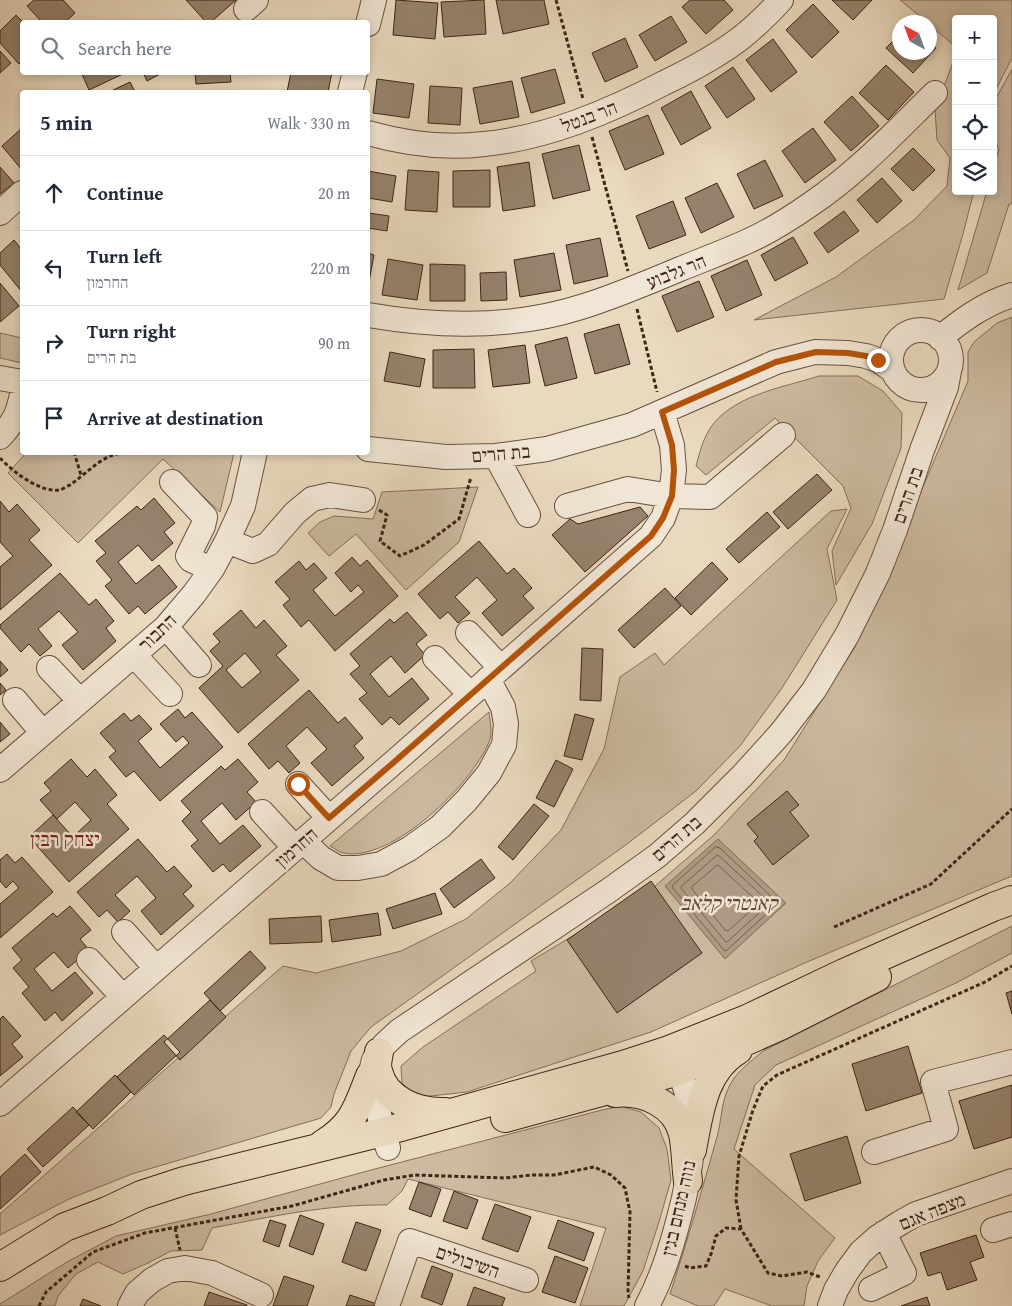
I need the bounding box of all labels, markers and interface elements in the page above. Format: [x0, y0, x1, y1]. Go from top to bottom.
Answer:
north arrow [892, 15, 937, 60]
map controls [952, 15, 997, 195]
button: + [952, 15, 997, 60]
search box [20, 20, 370, 75]
icon: search [38, 34, 66, 62]
text: Search here [78, 34, 172, 62]
button: − [952, 60, 997, 105]
street label: הר בנטל [557, 93, 621, 139]
button: locate [952, 105, 997, 150]
text: 5 min [40, 107, 92, 138]
text: Walk · 330 m [267, 111, 350, 135]
button: layers [952, 150, 997, 195]
icon: ahead [40, 179, 68, 207]
text: Continue [87, 179, 164, 207]
text: 20 m [318, 181, 350, 205]
text: Turn left [87, 242, 162, 270]
street label: הר גלבוע [642, 246, 710, 296]
icon: left [40, 254, 68, 282]
text: 220 m [310, 256, 350, 280]
text: החרמון [87, 270, 129, 294]
text: Turn right [87, 317, 176, 345]
icon: right [40, 329, 68, 357]
text: 90 m [318, 331, 350, 355]
text: בת הרים [87, 345, 136, 369]
route end [867, 349, 890, 372]
icon: arrive [40, 404, 68, 432]
text: Arrive at destination [87, 404, 263, 432]
street label: בת הרים [471, 436, 531, 470]
street label: בת הרים [884, 463, 930, 527]
street label: התבור [131, 607, 183, 657]
route start [287, 773, 310, 796]
street label: בת הרים [645, 808, 707, 868]
street label: החרמון [268, 820, 324, 874]
district label: יצחק רבין [30, 824, 100, 853]
water label: קאנטרי קלאב [681, 888, 779, 917]
street label: נווה מנחם בגין [653, 1157, 703, 1259]
street label: מצפה אגם [894, 1185, 970, 1237]
street label: השיבולים [432, 1237, 504, 1285]

